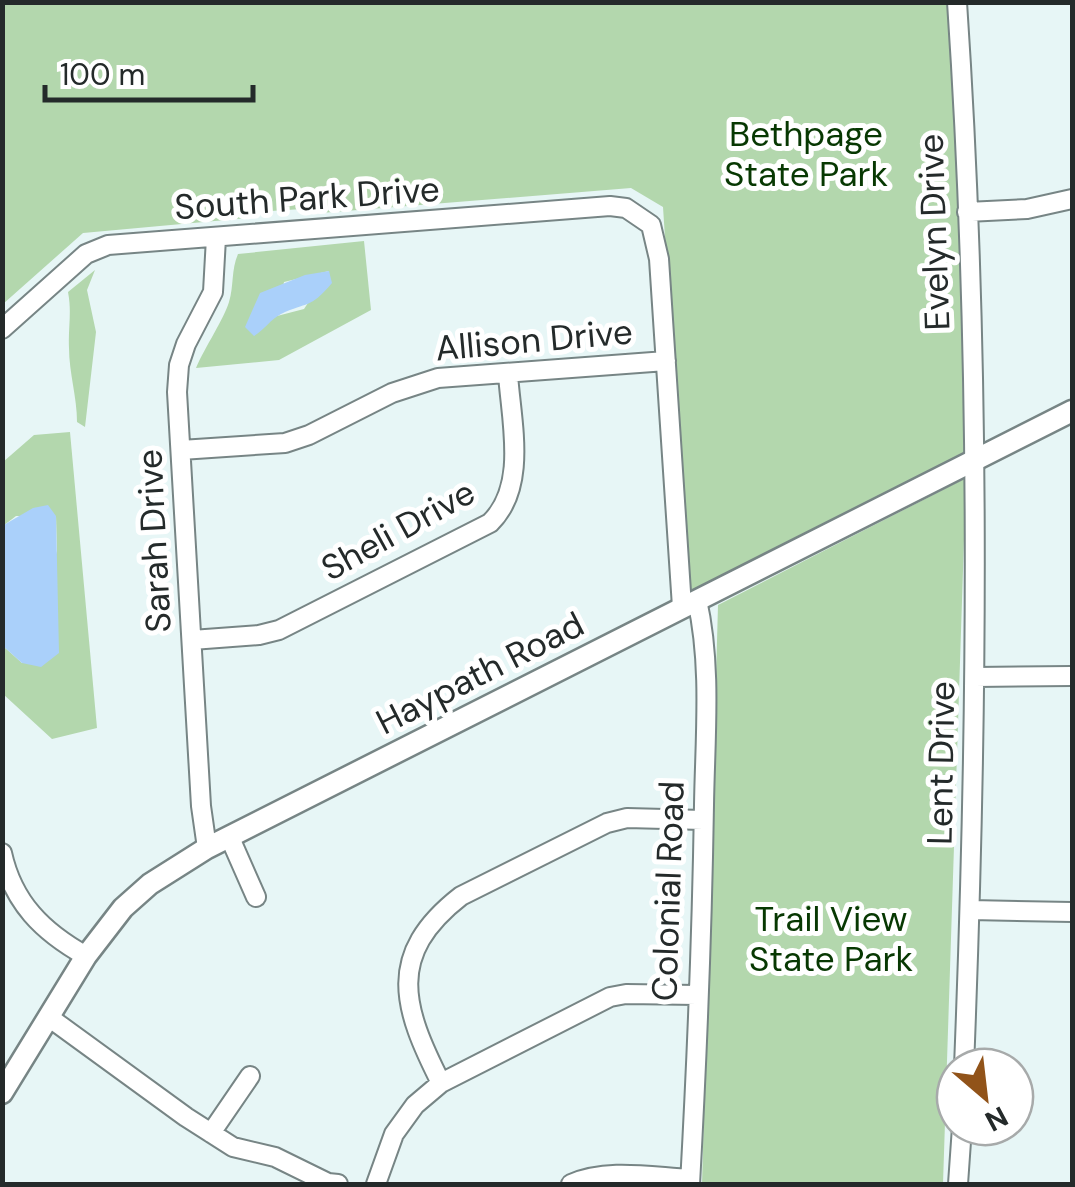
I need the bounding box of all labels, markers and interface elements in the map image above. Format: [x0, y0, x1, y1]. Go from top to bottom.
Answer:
scale bar [45, 40, 252, 102]
text: 100 m [60, 55, 145, 94]
park label: Bethpage State Park [724, 111, 888, 197]
street label: Evelyn Drive [908, 133, 960, 331]
street label: South Park Drive [173, 166, 441, 230]
street label: Allison Drive [433, 308, 635, 372]
street label: Sarah Drive [126, 448, 182, 634]
street label: Sheli Drive [313, 469, 483, 591]
street label: Haypath Road [368, 601, 592, 745]
street label: Lent Drive [917, 681, 965, 845]
street label: Colonial Road [641, 780, 695, 1002]
park label: Trail View State Park [749, 896, 913, 982]
north arrow [935, 1047, 1035, 1147]
text: N [979, 1098, 1014, 1140]

